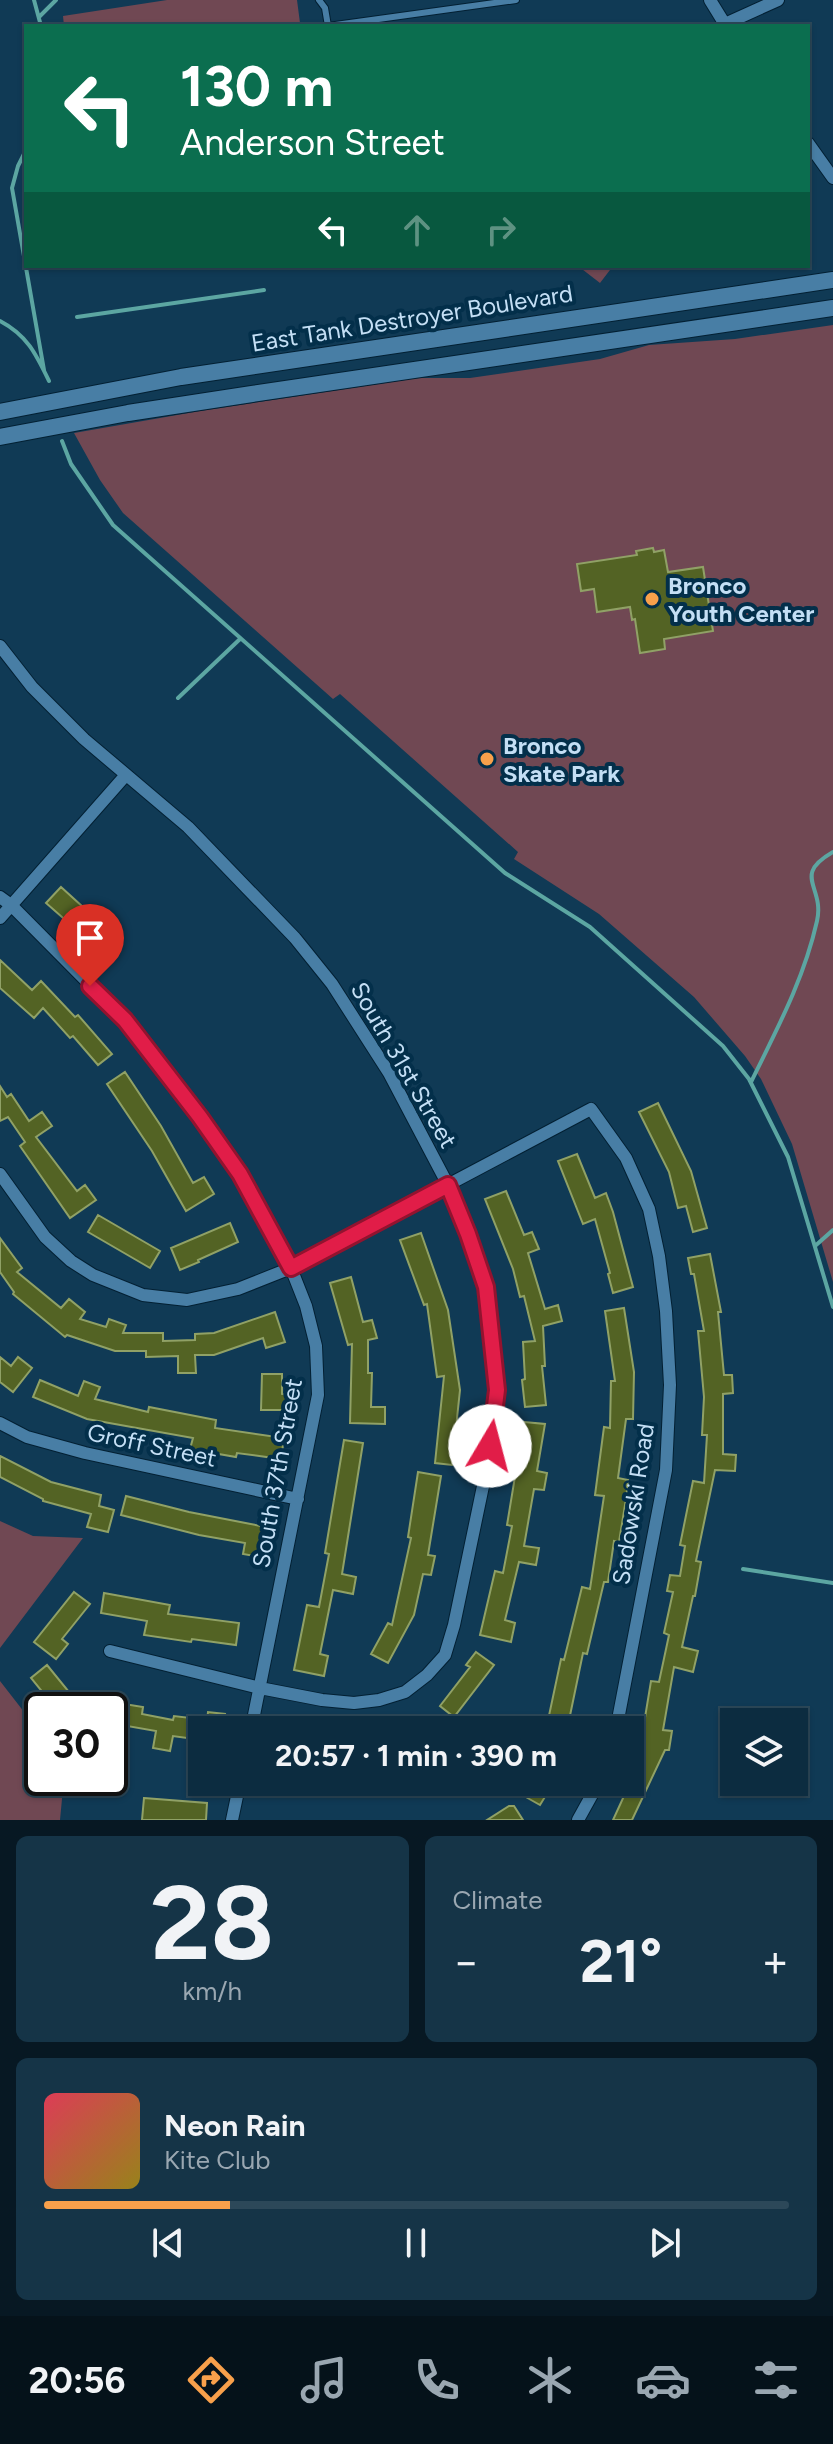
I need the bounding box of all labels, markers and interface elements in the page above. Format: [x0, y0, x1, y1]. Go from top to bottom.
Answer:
text: 130 m [180, 53, 333, 120]
icon: left [48, 56, 152, 160]
text: Anderson Street [180, 121, 445, 164]
icon: left [311, 208, 355, 252]
icon: ahead [395, 208, 439, 252]
icon: right [479, 208, 523, 252]
street label: East Tank Destroyer Boulevard [249, 278, 575, 358]
place label: Bronco Youth Center [668, 571, 814, 628]
marker: Bronco Youth Center [643, 590, 661, 608]
place label: Bronco Skate Park [503, 731, 620, 788]
marker: Bronco Skate Park [478, 750, 496, 768]
pin [56, 904, 124, 986]
icon: arrive [68, 916, 112, 960]
street label: South 31st Street [345, 977, 463, 1153]
street label: South 37th Street [246, 1376, 308, 1570]
position arrow [448, 1404, 532, 1488]
street label: Groff Street [85, 1417, 219, 1473]
street label: Sadowski Road [606, 1421, 660, 1587]
speed limit sign: 30 [24, 1692, 128, 1796]
map controls [720, 1708, 808, 1796]
button: layers [720, 1708, 808, 1796]
text: 20:57 · 1 min · 390 m [275, 1737, 557, 1774]
text: 28 [150, 1860, 274, 1985]
text: Climate [453, 1884, 542, 1916]
text: 21° [579, 1925, 662, 1997]
text: − [453, 1935, 480, 1988]
text: + [762, 1935, 789, 1988]
text: km/h [183, 1975, 242, 2007]
text: Neon Rain [164, 2107, 306, 2144]
text: Kite Club [164, 2144, 270, 2176]
icon: previous [146, 2221, 190, 2265]
icon: pause [394, 2221, 438, 2265]
icon: next [643, 2221, 687, 2265]
icon: directions [183, 2352, 239, 2408]
icon: music [296, 2352, 352, 2408]
icon: phone [409, 2352, 465, 2408]
icon: climate [522, 2352, 578, 2408]
icon: car [635, 2352, 691, 2408]
icon: filters [748, 2352, 804, 2408]
text: 20:56 [29, 2359, 125, 2402]

